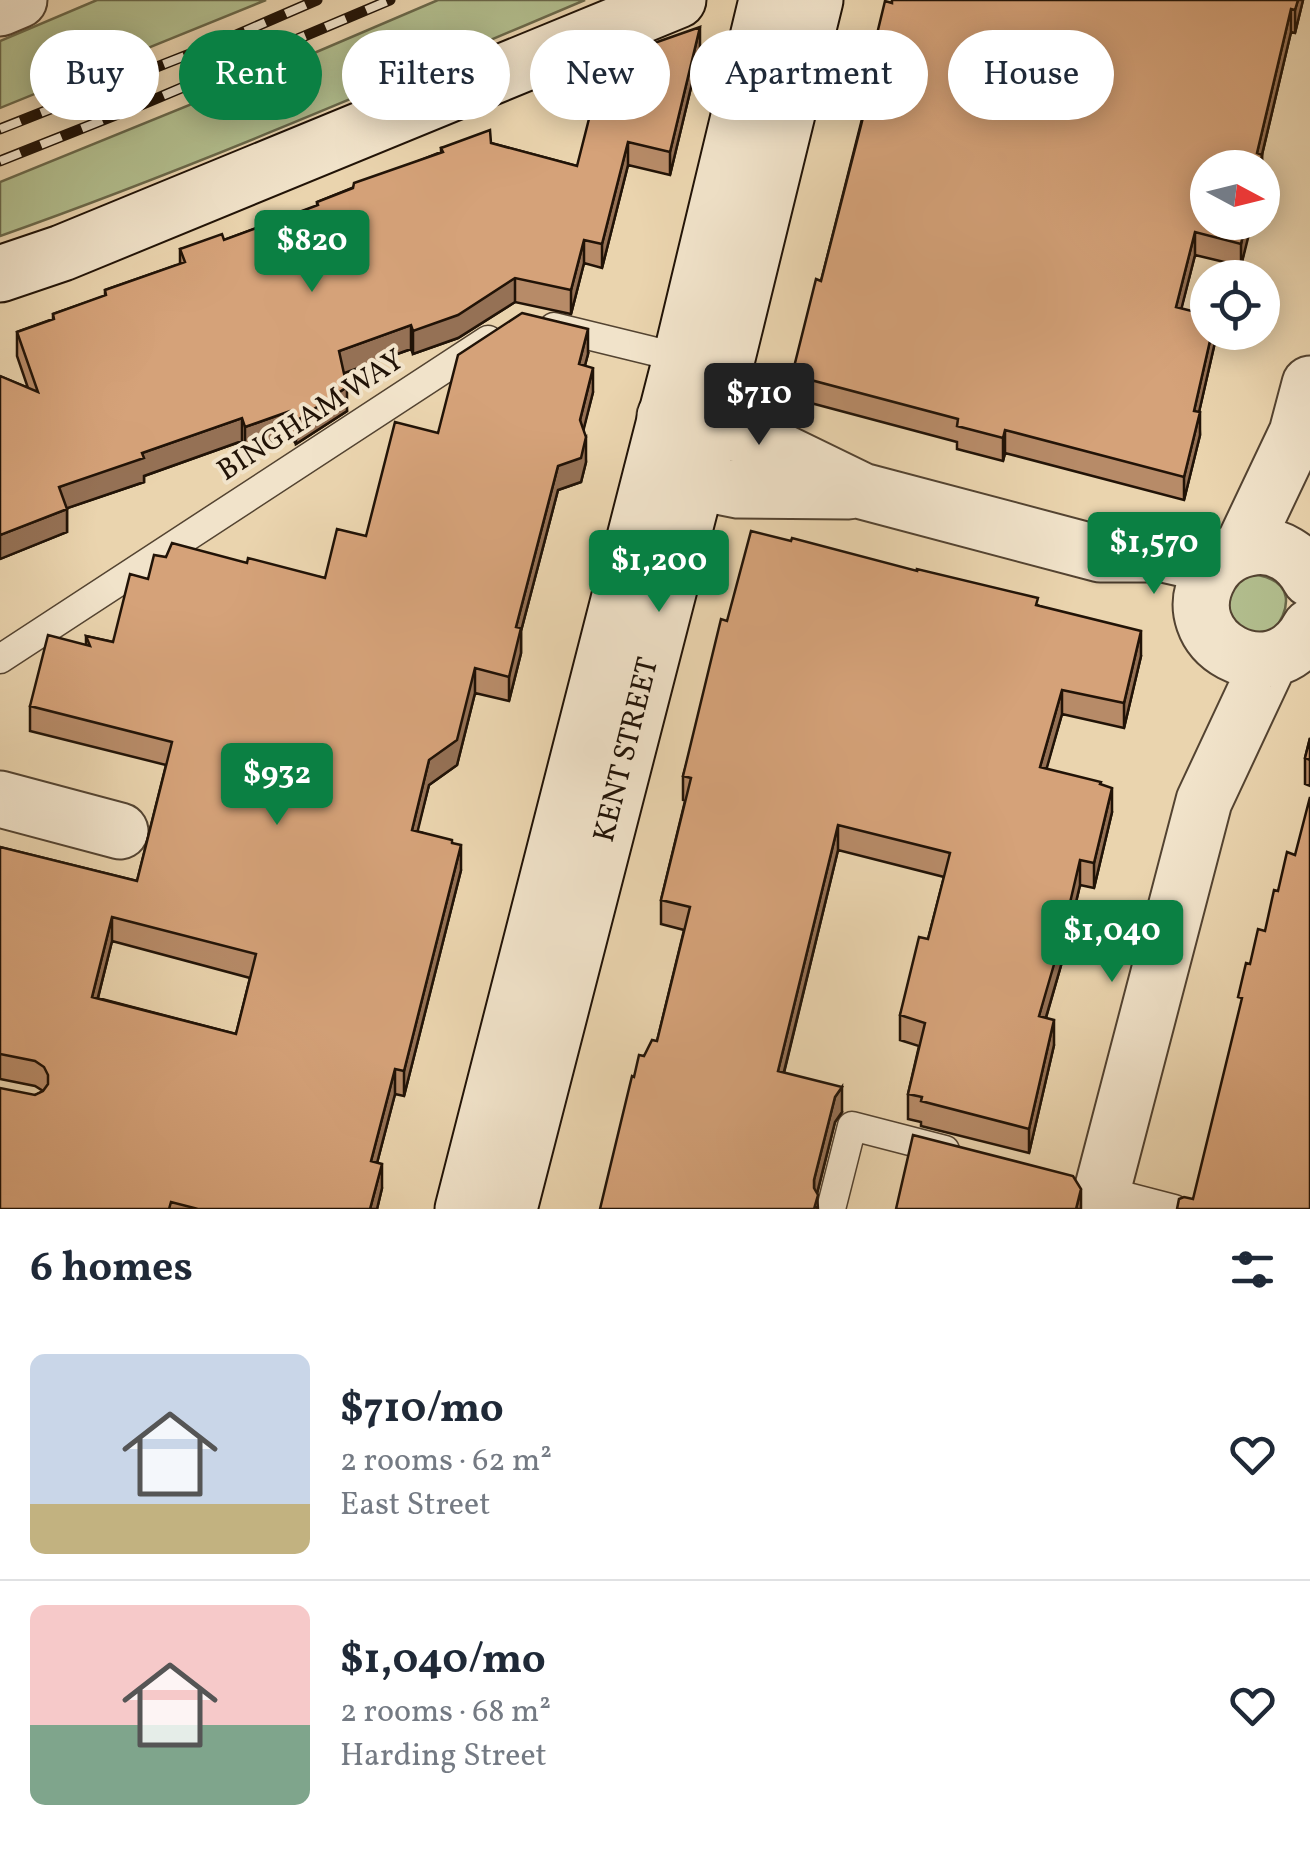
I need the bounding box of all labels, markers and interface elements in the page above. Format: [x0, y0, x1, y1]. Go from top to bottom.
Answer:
chip: Buy [30, 30, 159, 120]
chip: Rent [179, 30, 322, 120]
chip: Filters [342, 30, 510, 120]
chip: New [530, 30, 670, 120]
chip: Apartment [690, 30, 928, 120]
chip: House [948, 30, 1114, 120]
north arrow [1190, 150, 1280, 240]
map controls [1190, 150, 1280, 350]
pin: $820 [253, 210, 371, 295]
text: $820 [276, 220, 348, 264]
button: locate [1190, 260, 1280, 350]
street label: BINGHAM WAY [209, 340, 413, 492]
pin: $710 [700, 363, 818, 448]
text: $710 [726, 373, 792, 417]
pin: $1,570 [1073, 512, 1235, 597]
text: $1,570 [1110, 522, 1198, 566]
pin: $1,200 [578, 530, 740, 615]
text: $1,200 [611, 540, 707, 584]
street label: KENT STREET [584, 653, 670, 847]
pin: $932 [218, 743, 336, 828]
text: $932 [243, 753, 311, 797]
pin: $1,040 [1031, 900, 1193, 985]
text: $1,040 [1063, 910, 1161, 954]
text: 6 homes [30, 1240, 193, 1299]
icon: filters [1225, 1242, 1280, 1297]
text: $710/mo [340, 1381, 504, 1440]
icon: home [110, 1394, 230, 1514]
icon: heart [1225, 1427, 1280, 1482]
text: 2 rooms · 62 m² [340, 1440, 552, 1484]
text: East Street [340, 1484, 490, 1528]
text: $1,040/mo [340, 1632, 546, 1691]
icon: home [110, 1645, 230, 1765]
icon: heart [1225, 1678, 1280, 1733]
text: 2 rooms · 68 m² [340, 1691, 551, 1735]
text: Harding Street [340, 1735, 547, 1779]

